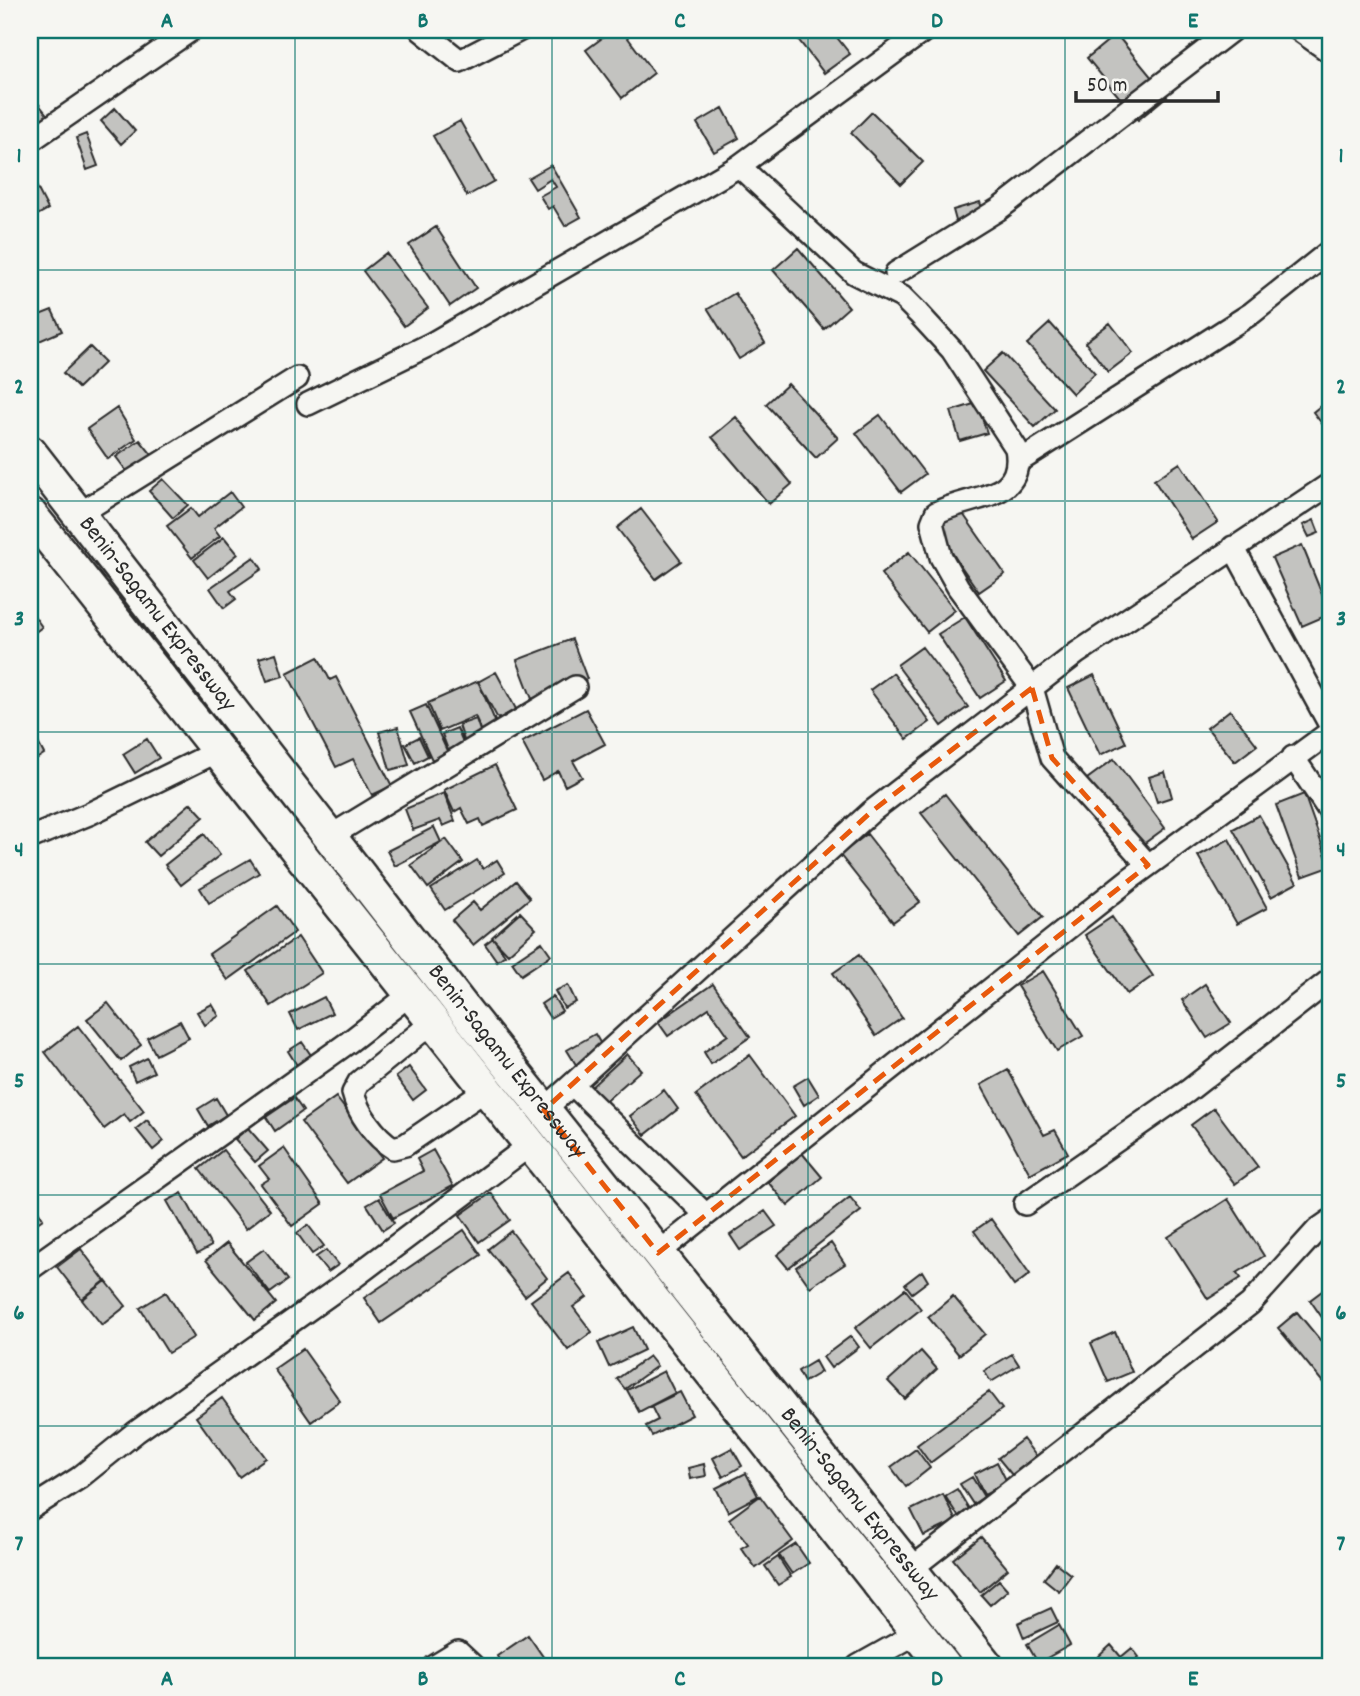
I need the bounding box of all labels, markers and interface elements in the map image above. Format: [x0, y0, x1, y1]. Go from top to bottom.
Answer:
text: A [161, 6, 173, 39]
text: B [418, 6, 429, 39]
text: C [674, 6, 686, 39]
text: D [931, 6, 943, 39]
text: E [1188, 6, 1199, 39]
scale bar [1076, 60, 1218, 104]
text: 50 m [1087, 72, 1127, 102]
text: 1 [16, 141, 22, 174]
text: 1 [1338, 141, 1344, 174]
text: 2 [14, 372, 24, 405]
text: 2 [1336, 372, 1346, 405]
street label: Benin-Sagamu Expressway [69, 509, 244, 721]
text: 3 [14, 604, 24, 637]
text: 3 [1336, 604, 1346, 637]
text: 4 [14, 835, 24, 868]
text: 4 [1336, 835, 1346, 868]
street label: Benin-Sagamu Expressway [419, 958, 595, 1168]
text: 5 [14, 1066, 24, 1099]
text: 5 [1336, 1066, 1346, 1099]
text: 6 [13, 1298, 25, 1331]
text: 6 [1335, 1298, 1347, 1331]
street label: Benin-Sagamu Expressway [771, 1401, 948, 1610]
text: 7 [15, 1529, 24, 1562]
text: 7 [1337, 1529, 1346, 1562]
text: A [161, 1664, 173, 1696]
text: B [418, 1664, 429, 1696]
text: C [674, 1664, 686, 1696]
text: D [931, 1664, 943, 1696]
text: E [1188, 1664, 1199, 1696]

